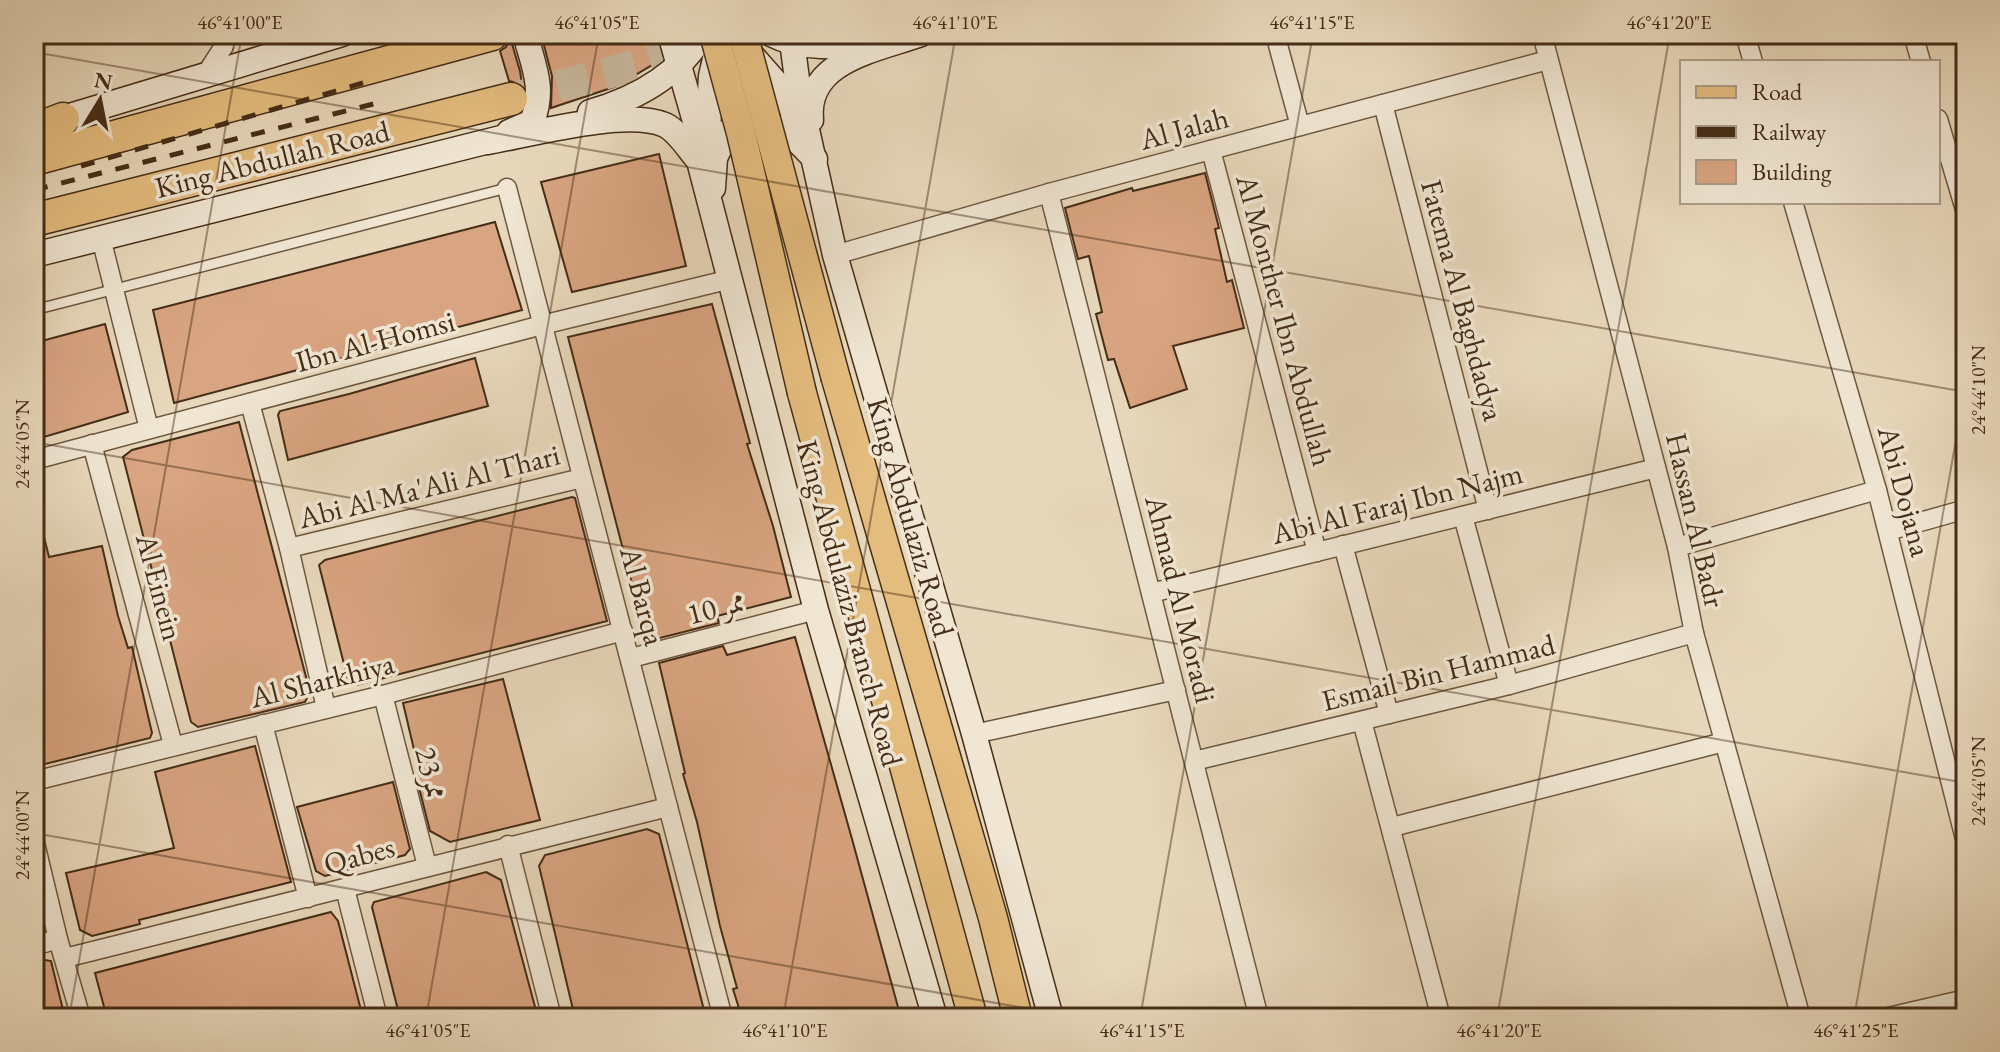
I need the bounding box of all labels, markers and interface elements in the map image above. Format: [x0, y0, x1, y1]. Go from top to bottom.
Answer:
text: 46°41'00"E [197, 9, 283, 35]
text: 46°41'05"E [554, 9, 640, 35]
text: 46°41'10"E [912, 9, 998, 35]
text: 46°41'15"E [1269, 9, 1355, 35]
text: 46°41'20"E [1626, 9, 1712, 35]
north arrow [60, 60, 140, 140]
legend [1680, 60, 1940, 204]
text: N [92, 65, 115, 97]
text: Road [1752, 76, 1803, 107]
street label: Al Jalah [1134, 97, 1233, 159]
street label: King Abdullah Road [151, 111, 394, 207]
text: Railway [1752, 116, 1827, 147]
text: Building [1752, 156, 1832, 187]
street label: Al Monther Ibn Abdullah [1227, 169, 1343, 470]
street label: Fatema Al Baghdadya [1412, 175, 1514, 425]
street label: Ibn Al-Homsi [291, 301, 459, 381]
text: 24°44'10"N [1965, 345, 1991, 435]
street label: King Abdulaziz Road [858, 393, 964, 642]
text: 24°44'05"N [9, 399, 35, 489]
street label: Abi Dojana [1869, 420, 1941, 561]
street label: Hassan Al Badr [1657, 429, 1735, 611]
street label: Abi Al Ma'Ali Al Thari [293, 435, 564, 538]
street label: King Abdulaziz Branch Road [788, 436, 913, 771]
street label: Abi Al Faraj Ibn Najm [1266, 453, 1527, 553]
street label: Ahmad Al Moradi [1136, 490, 1226, 707]
street label: Al Einein [127, 528, 193, 645]
street label: Al Barqa [611, 541, 675, 650]
street label: ممر 10 [683, 581, 749, 633]
street label: Esmail Bin Hammad [1317, 624, 1560, 720]
street label: Al Sharkhiya [245, 643, 398, 717]
text: 24°44'05"N [1965, 736, 1991, 826]
street label: ممر23 [406, 742, 458, 804]
text: 24°44'00"N [9, 790, 35, 880]
street label: Qabes [319, 827, 399, 883]
text: 46°41'05"E [385, 1017, 471, 1043]
text: 46°41'10"E [742, 1017, 828, 1043]
text: 46°41'15"E [1099, 1017, 1185, 1043]
text: 46°41'20"E [1456, 1017, 1542, 1043]
text: 46°41'25"E [1813, 1017, 1899, 1043]

